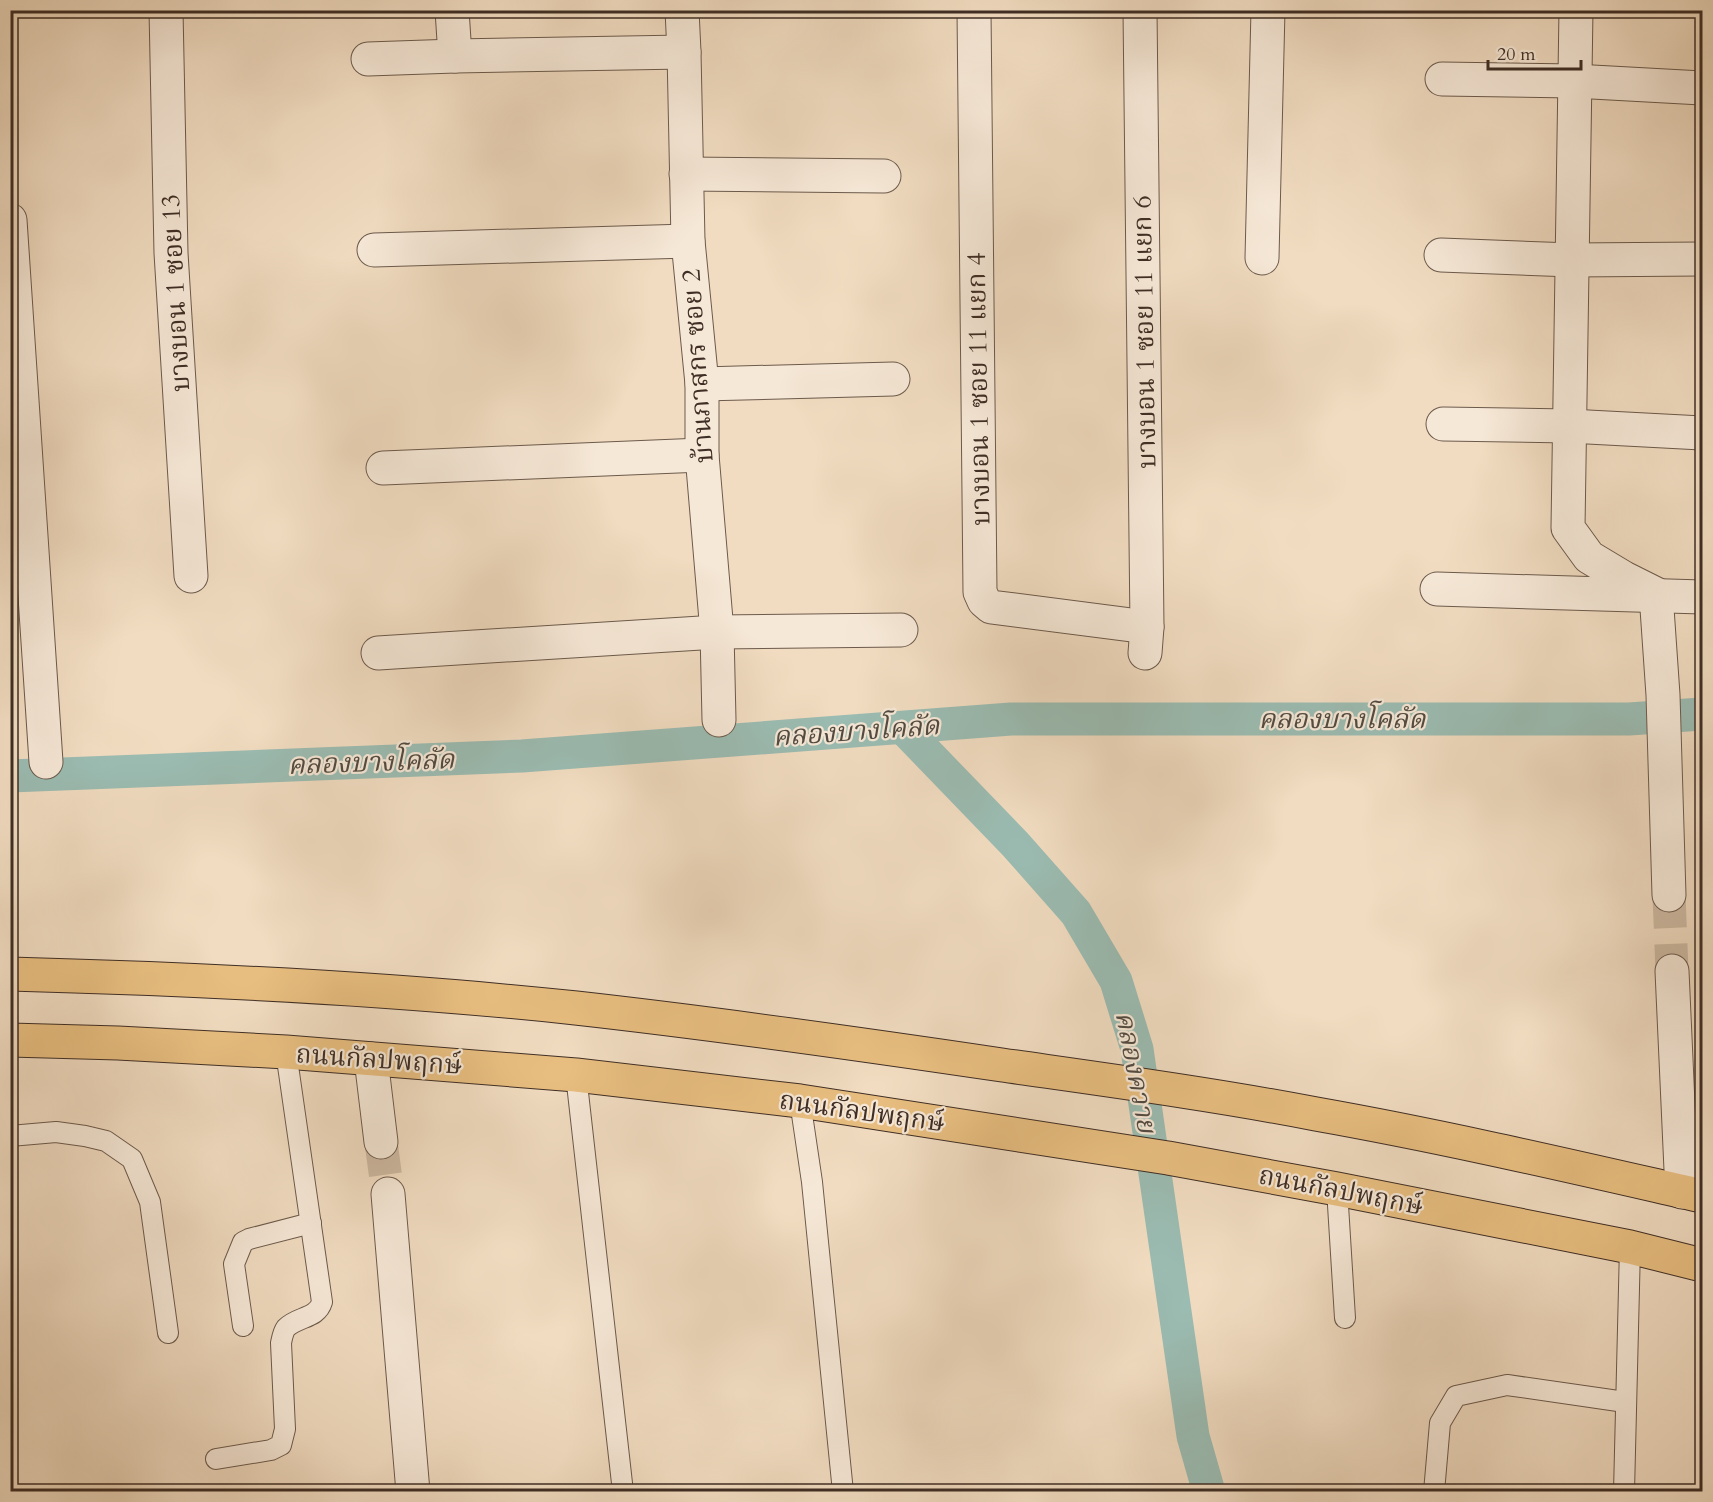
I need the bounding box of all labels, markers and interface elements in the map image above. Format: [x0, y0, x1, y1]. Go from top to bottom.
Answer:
scale bar [1488, 33, 1581, 71]
text: 20 m [1497, 42, 1536, 67]
street label: บางบอน 1 ซอย 13 [153, 193, 198, 393]
street label: บางบอน 1 ซอย 11 แยก 6 [1125, 195, 1164, 469]
street label: บางบอน 1 ซอย 11 แยก 4 [959, 252, 998, 526]
street label: บ้านภาสกร ซอย 2 [673, 268, 722, 464]
water label: คลองบางโคลัด [1259, 700, 1426, 738]
water label: คลองบางโคลัด [771, 706, 941, 756]
water label: คลองบางโคลัด [287, 740, 456, 784]
water label: คลองควาย [1106, 1008, 1166, 1138]
street label: ถนนกัลปพฤกษ์ [295, 1036, 463, 1083]
street label: ถนนกัลปพฤกษ์ [777, 1083, 947, 1140]
street label: ถนนกัลปพฤกษ์ [1256, 1157, 1426, 1224]

